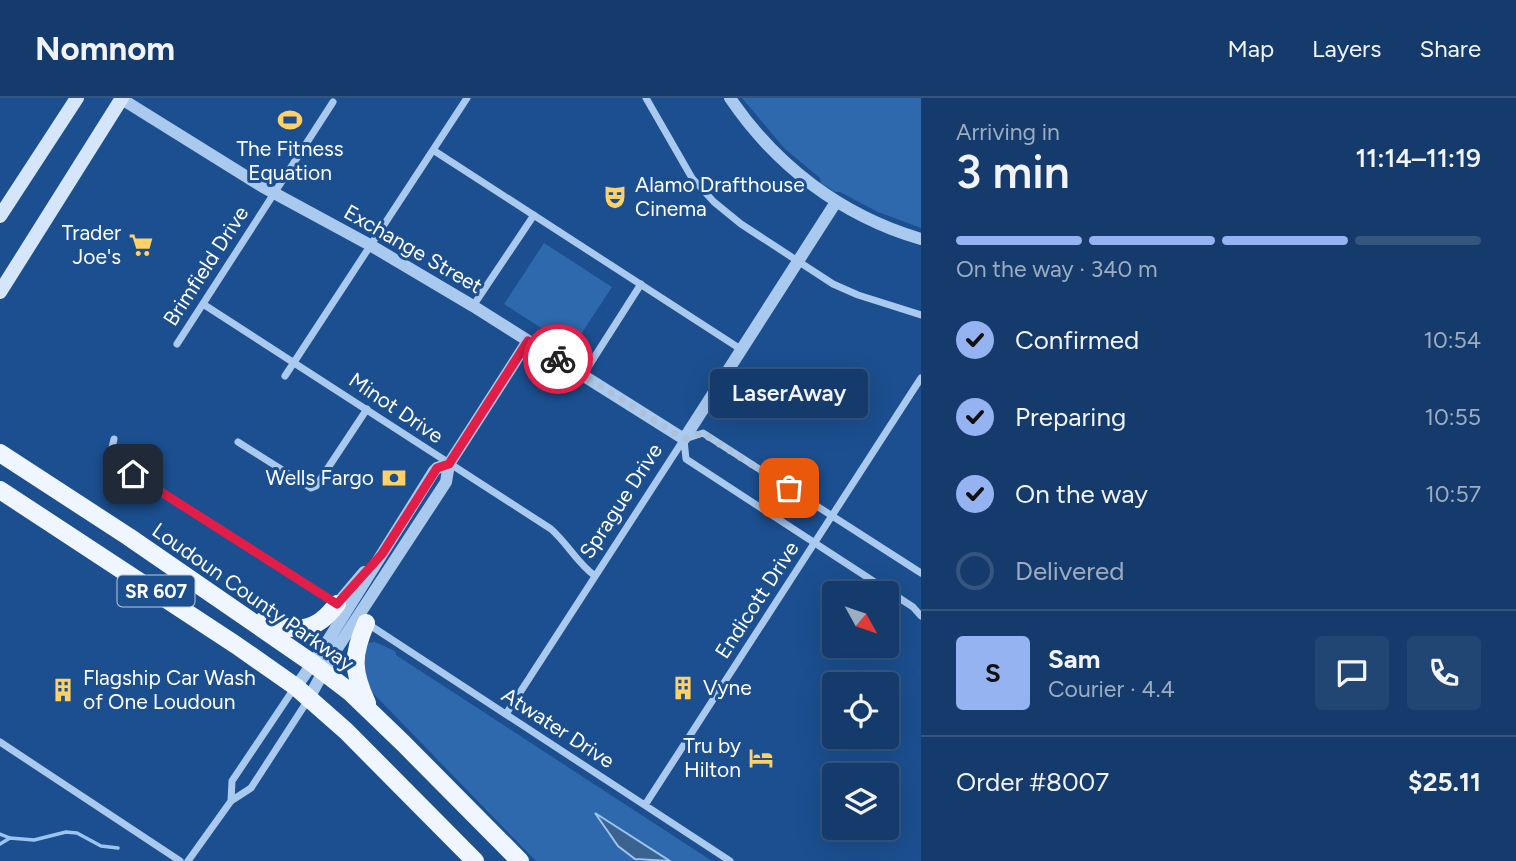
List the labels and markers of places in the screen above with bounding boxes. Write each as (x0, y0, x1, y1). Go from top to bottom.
sports icon: The Fitness Equation (276, 106, 304, 134)
place label: The Fitness Equation (237, 136, 343, 185)
place label: Alamo Drafthouse Cinema (635, 172, 805, 221)
theatre icon: Alamo Drafthouse Cinema (601, 183, 629, 211)
place label: Trader Joe's (62, 220, 121, 269)
supermarket icon: Trader Joe's (127, 231, 155, 259)
callout: LaserAway (710, 369, 868, 418)
pin (103, 444, 163, 504)
pin (759, 458, 819, 518)
bank icon: Wells Fargo (380, 464, 408, 492)
place label: Wells Fargo (265, 465, 374, 490)
place label: Flagship Car Wash of One Loudoun (83, 665, 256, 714)
building icon: Vyne (669, 674, 697, 702)
place label: Vyne (703, 675, 752, 700)
building icon: Flagship Car Wash of One Loudoun (49, 676, 77, 704)
place label: Tru by Hilton (683, 733, 741, 782)
hotel icon: Tru by Hilton (747, 744, 775, 772)

